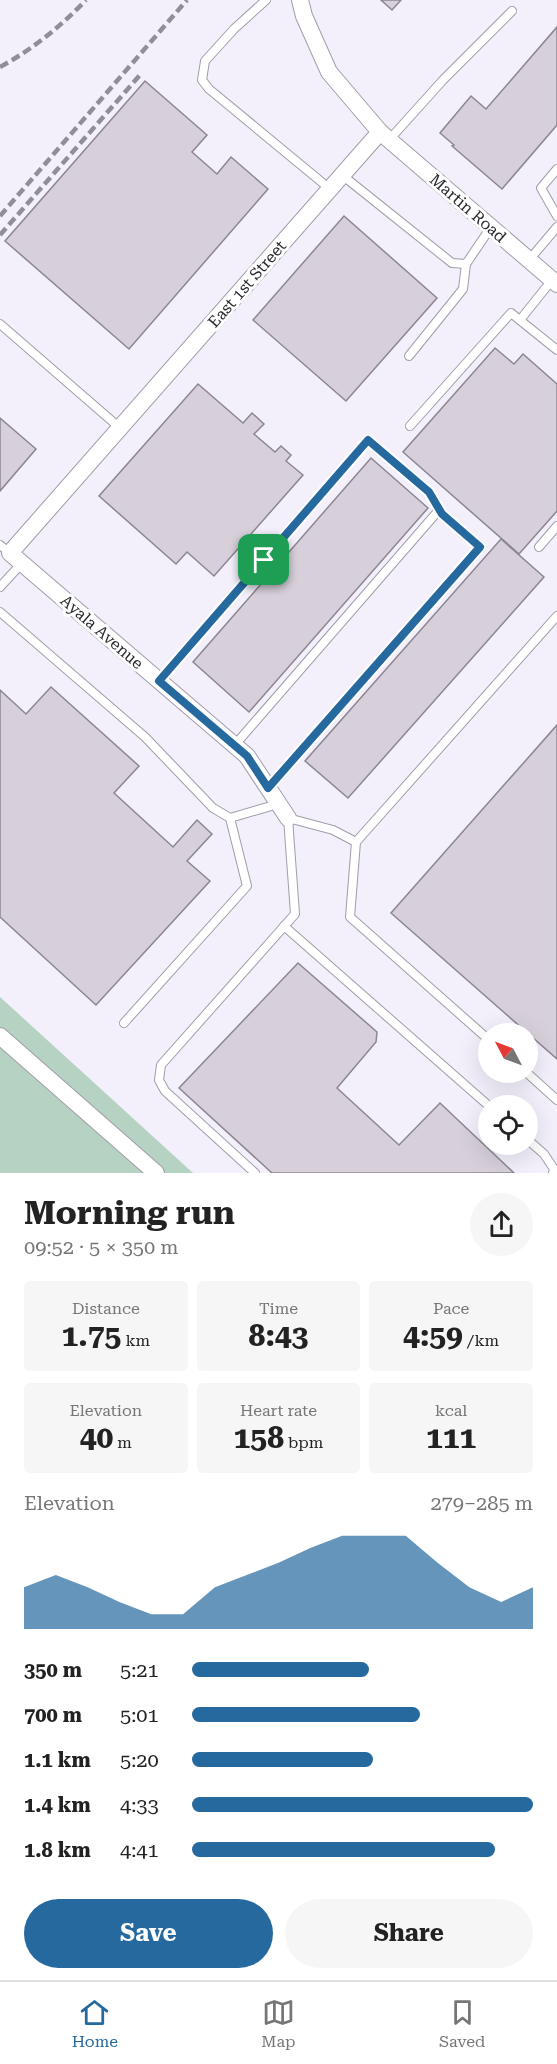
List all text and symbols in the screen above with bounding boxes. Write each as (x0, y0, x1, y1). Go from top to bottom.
street label: Martin Road (426, 170, 510, 246)
street label: East 1st Street (204, 237, 290, 331)
pin (238, 534, 289, 585)
icon: arrive (247, 543, 280, 576)
street label: Ayala Avenue (57, 591, 147, 673)
north arrow (478, 1023, 538, 1083)
map controls (478, 1023, 538, 1155)
button: locate (478, 1095, 538, 1155)
text: Morning run (24, 1193, 235, 1232)
button: share (470, 1193, 533, 1256)
text: 09:52 · 5 × 350 m (24, 1235, 179, 1259)
text: Distance (72, 1299, 140, 1318)
text: Time (259, 1299, 298, 1318)
text: Pace (433, 1299, 469, 1318)
text: 1.75 (62, 1318, 121, 1353)
text: 8:43 (249, 1318, 308, 1353)
text: 4:59 (403, 1318, 463, 1353)
text: km (121, 1331, 150, 1350)
text: /km (463, 1331, 499, 1350)
text: Elevation (70, 1401, 142, 1420)
text: Heart rate (240, 1401, 317, 1420)
text: kcal (435, 1401, 467, 1420)
text: 40 (80, 1420, 113, 1455)
text: 158 (234, 1420, 284, 1455)
text: 111 (426, 1420, 476, 1455)
text: m (113, 1433, 132, 1452)
text: bpm (284, 1433, 323, 1452)
text: Elevation (24, 1491, 115, 1515)
text: 279–285 m (430, 1491, 533, 1515)
text: 350 m (24, 1658, 82, 1682)
text: 5:21 (120, 1658, 159, 1682)
text: 700 m (24, 1703, 82, 1727)
text: 5:01 (120, 1703, 159, 1727)
text: 1.1 km (24, 1748, 91, 1772)
text: 5:20 (120, 1748, 159, 1772)
text: 1.4 km (24, 1793, 91, 1817)
text: 4:33 (120, 1793, 159, 1817)
text: 1.8 km (24, 1838, 91, 1862)
text: 4:41 (120, 1838, 159, 1862)
button: Save (24, 1899, 273, 1968)
button: Share (285, 1899, 533, 1968)
tab: Home (72, 1996, 118, 2051)
tab: Map (261, 1996, 296, 2051)
tab: Saved (439, 1996, 485, 2051)

